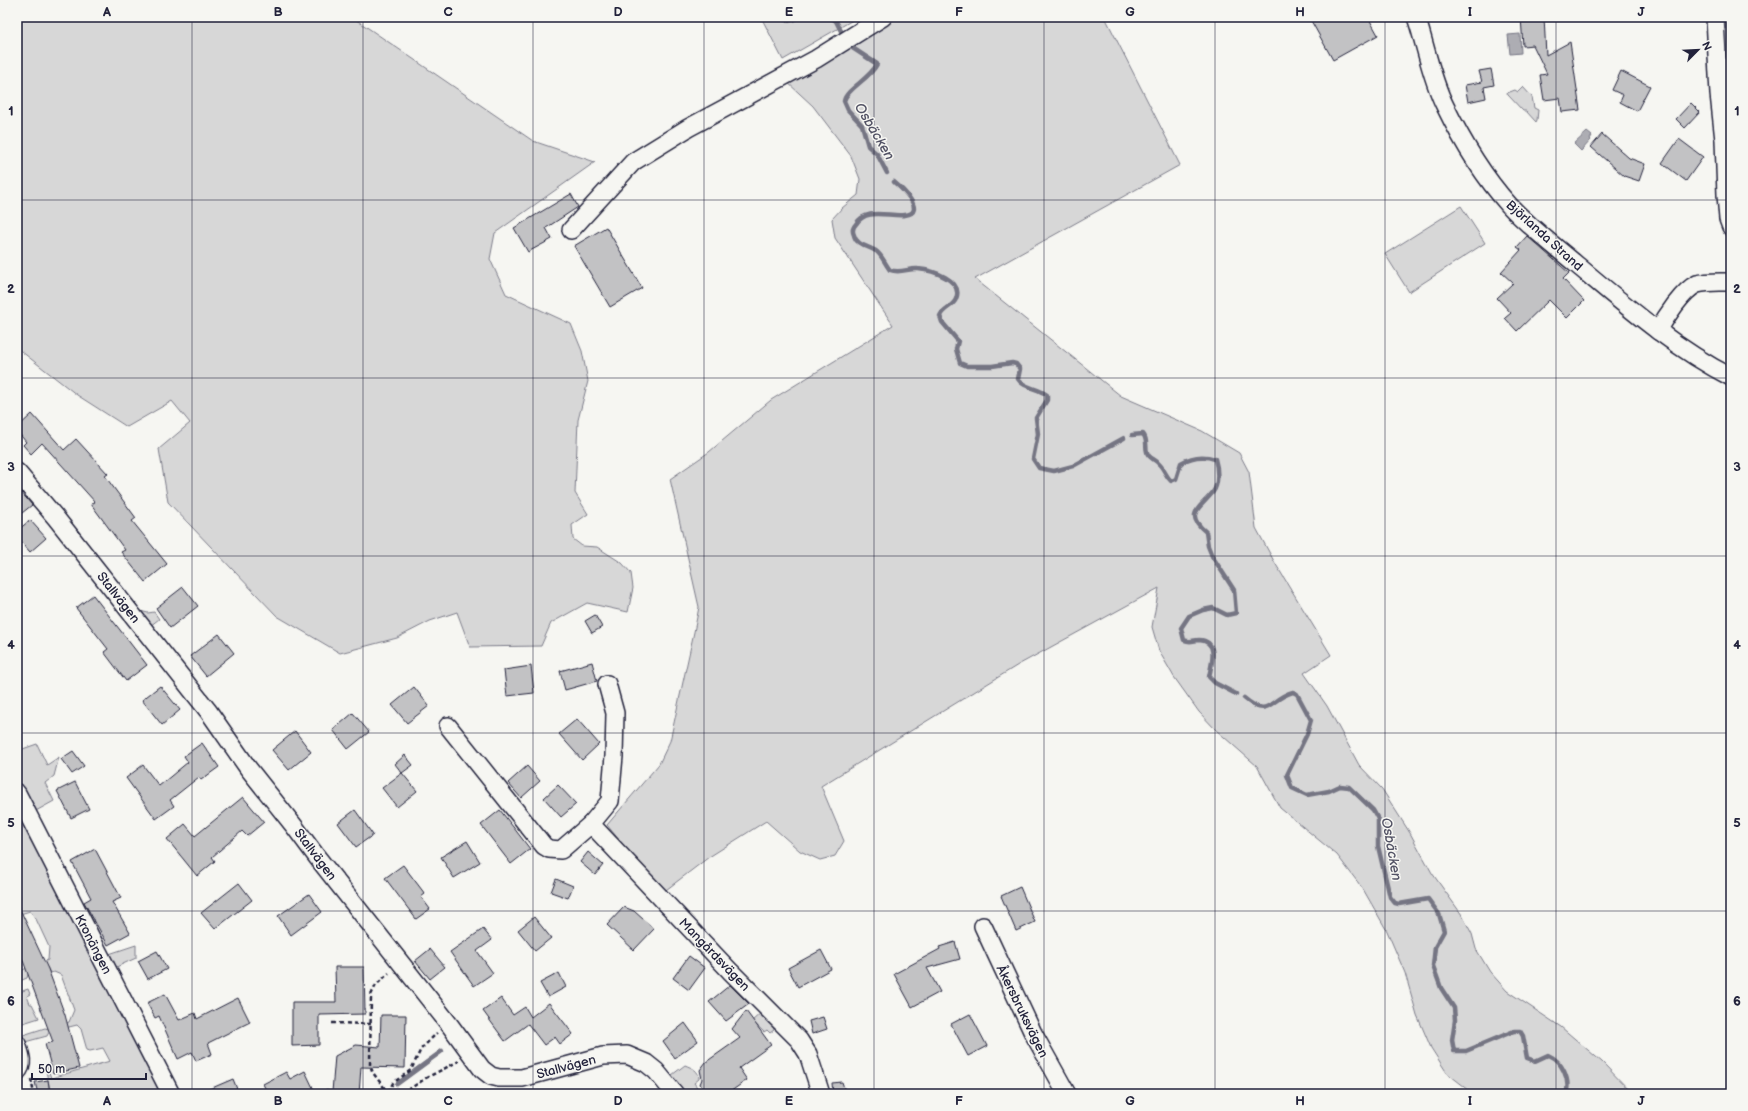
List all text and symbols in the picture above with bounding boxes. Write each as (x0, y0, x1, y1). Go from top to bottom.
text: A (102, 4, 111, 20)
text: B (273, 4, 283, 20)
text: C (443, 4, 453, 20)
text: D (613, 4, 623, 20)
text: E (785, 4, 794, 20)
text: F (955, 4, 963, 20)
text: G (1125, 4, 1135, 20)
text: H (1295, 4, 1305, 20)
text: I (1468, 4, 1472, 20)
text: J (1637, 4, 1645, 20)
north arrow (1678, 30, 1718, 70)
text: N (1699, 40, 1714, 53)
water label: Osbäcken (851, 100, 898, 163)
text: 1 (8, 103, 14, 119)
text: 1 (1734, 103, 1740, 119)
street label: Björlanda Strand (1503, 197, 1586, 274)
text: 2 (7, 281, 15, 297)
text: 2 (1733, 281, 1741, 297)
text: 3 (7, 459, 15, 475)
text: 3 (1733, 459, 1741, 475)
street label: Stallvägen (93, 569, 143, 626)
text: 4 (7, 637, 15, 653)
text: 4 (1733, 637, 1741, 653)
text: 5 (7, 815, 15, 831)
text: 5 (1733, 815, 1741, 831)
water label: Osbäcken (1378, 816, 1405, 882)
street label: Stallvägen (291, 826, 340, 884)
street label: Kronängen (71, 912, 115, 977)
street label: Mangårdsvägen (675, 915, 753, 994)
street label: Åkersbruksvägen (993, 963, 1051, 1060)
text: 6 (7, 993, 15, 1009)
text: 6 (1733, 993, 1741, 1009)
street label: Stallvägen (535, 1051, 598, 1083)
scale bar (32, 1055, 146, 1081)
text: 50 m (38, 1062, 65, 1077)
text: A (102, 1093, 111, 1109)
text: B (273, 1093, 283, 1109)
text: C (443, 1093, 453, 1109)
text: D (613, 1093, 623, 1109)
text: E (785, 1093, 794, 1109)
text: F (955, 1093, 963, 1109)
text: G (1125, 1093, 1135, 1109)
text: H (1295, 1093, 1305, 1109)
text: I (1468, 1093, 1472, 1109)
text: J (1637, 1093, 1645, 1109)

